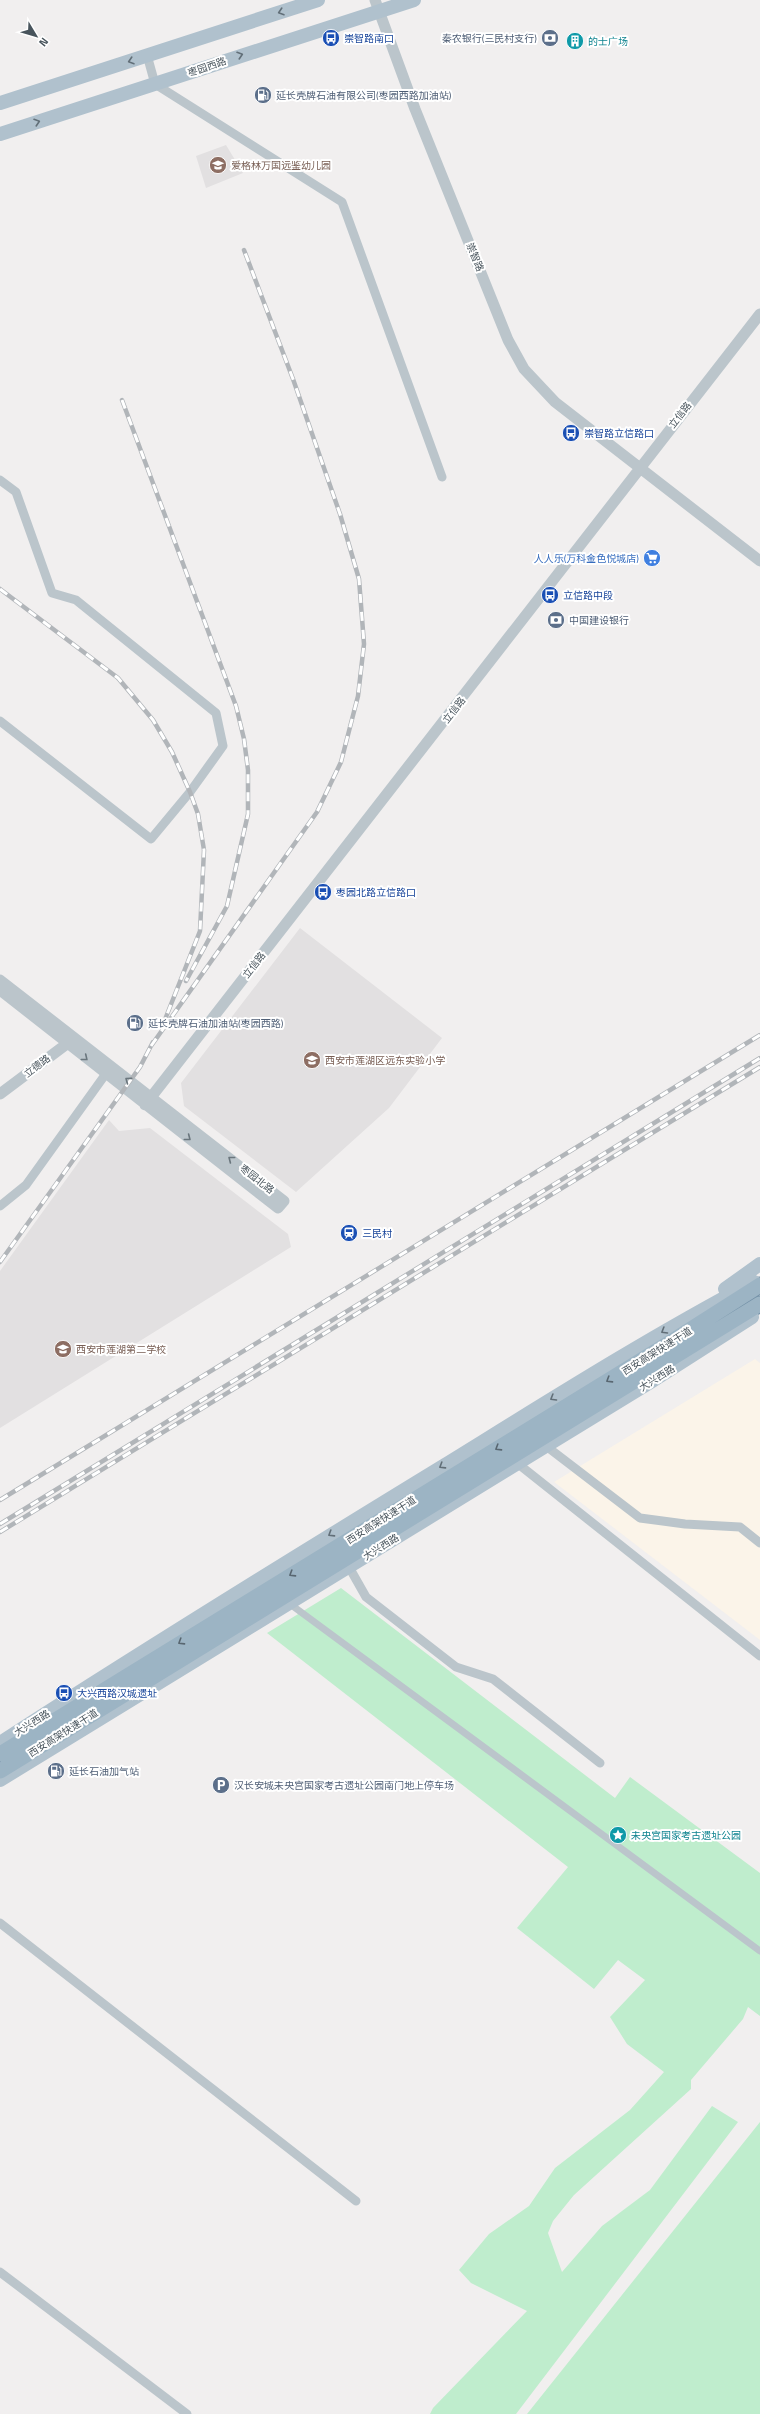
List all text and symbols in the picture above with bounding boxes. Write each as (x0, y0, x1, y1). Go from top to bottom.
one-way arrow (278, 7, 285, 16)
north arrow (16, 16, 56, 56)
bus stop icon: 崇智路南口 (321, 28, 341, 48)
bank icon: 秦农银行(三民村支行) (540, 28, 560, 48)
place label: 崇智路南口 (344, 31, 394, 46)
place label: 秦农银行(三民村支行) (442, 31, 537, 46)
building icon: 的士广场 (565, 31, 585, 51)
text: N (35, 34, 53, 50)
place label: 的士广场 (588, 34, 628, 49)
one-way arrow (237, 51, 244, 60)
street label: 枣园西路 (185, 53, 228, 81)
one-way arrow (127, 56, 134, 65)
fuel station icon: 延长壳牌石油有限公司(枣园西路加油站) (253, 85, 273, 105)
place label: 延长壳牌石油有限公司(枣园西路加油站) (276, 88, 452, 103)
one-way arrow (33, 118, 40, 127)
school or university icon: 爱格林万国远鉴幼儿园 (208, 155, 228, 175)
place label: 爱格林万国远鉴幼儿园 (231, 158, 331, 173)
street label: 崇智路 (462, 240, 488, 274)
street label: 立信路 (665, 399, 695, 431)
bus stop icon: 崇智路立信路口 (561, 423, 581, 443)
place label: 崇智路立信路口 (584, 426, 654, 441)
supermarket icon: 人人乐(万科金色悦城店) (642, 548, 662, 568)
place label: 人人乐(万科金色悦城店) (534, 551, 639, 566)
bus stop icon: 立信路中段 (540, 585, 560, 605)
place label: 立信路中段 (563, 588, 613, 603)
bank icon: 中国建设银行 (546, 610, 566, 630)
place label: 中国建设银行 (569, 613, 629, 628)
street label: 立信路 (439, 694, 469, 726)
bus stop icon: 枣园北路立信路口 (313, 882, 333, 902)
place label: 枣园北路立信路口 (335, 885, 416, 900)
street label: 立信路 (239, 949, 269, 981)
fuel station icon: 延长壳牌石油加油站(枣园西路) (125, 1013, 145, 1033)
place label: 延长壳牌石油加油站(枣园西路) (148, 1016, 284, 1031)
school or university icon: 西安市莲湖区远东实验小学 (302, 1050, 322, 1070)
street label: 立德路 (21, 1051, 53, 1081)
one-way arrow (81, 1053, 88, 1060)
place label: 西安市莲湖区远东实验小学 (325, 1053, 445, 1068)
one-way arrow (125, 1077, 132, 1085)
one-way arrow (183, 1133, 190, 1140)
one-way arrow (228, 1157, 235, 1164)
street label: 枣园北路 (236, 1160, 277, 1197)
station icon: 三民村 (339, 1223, 359, 1243)
place label: 三民村 (362, 1226, 392, 1241)
street label: 西安高架快速干道 (619, 1323, 695, 1379)
one-way arrow (661, 1326, 668, 1333)
school or university icon: 西安市莲湖第二学校 (53, 1339, 73, 1359)
place label: 西安市莲湖第二学校 (76, 1342, 166, 1357)
street label: 大兴西路 (636, 1361, 678, 1395)
one-way arrow (606, 1375, 613, 1383)
one-way arrow (550, 1394, 557, 1401)
one-way arrow (495, 1443, 502, 1451)
one-way arrow (439, 1461, 446, 1469)
street label: 西安高架快速干道 (343, 1492, 419, 1548)
one-way arrow (329, 1529, 336, 1536)
street label: 大兴西路 (360, 1530, 402, 1564)
one-way arrow (289, 1570, 296, 1577)
one-way arrow (178, 1638, 185, 1645)
bus stop icon: 大兴西路汉城遗址 (54, 1683, 74, 1703)
place label: 大兴西路汉城遗址 (77, 1686, 157, 1701)
street label: 西安高架快速干道 (25, 1705, 101, 1761)
street label: 大兴西路 (11, 1706, 53, 1740)
fuel station icon: 延长石油加气站 (46, 1761, 66, 1781)
place label: 延长石油加气站 (69, 1764, 139, 1779)
parking icon: 汉长安城未央宫国家考古遗址公园南门地上停车场 (211, 1775, 231, 1795)
place label: 汉长安城未央宫国家考古遗址公园南门地上停车场 (234, 1778, 454, 1793)
place icon: 未央宫国家考古遗址公园 (608, 1825, 628, 1845)
place label: 未央宫国家考古遗址公园 (631, 1828, 741, 1843)

